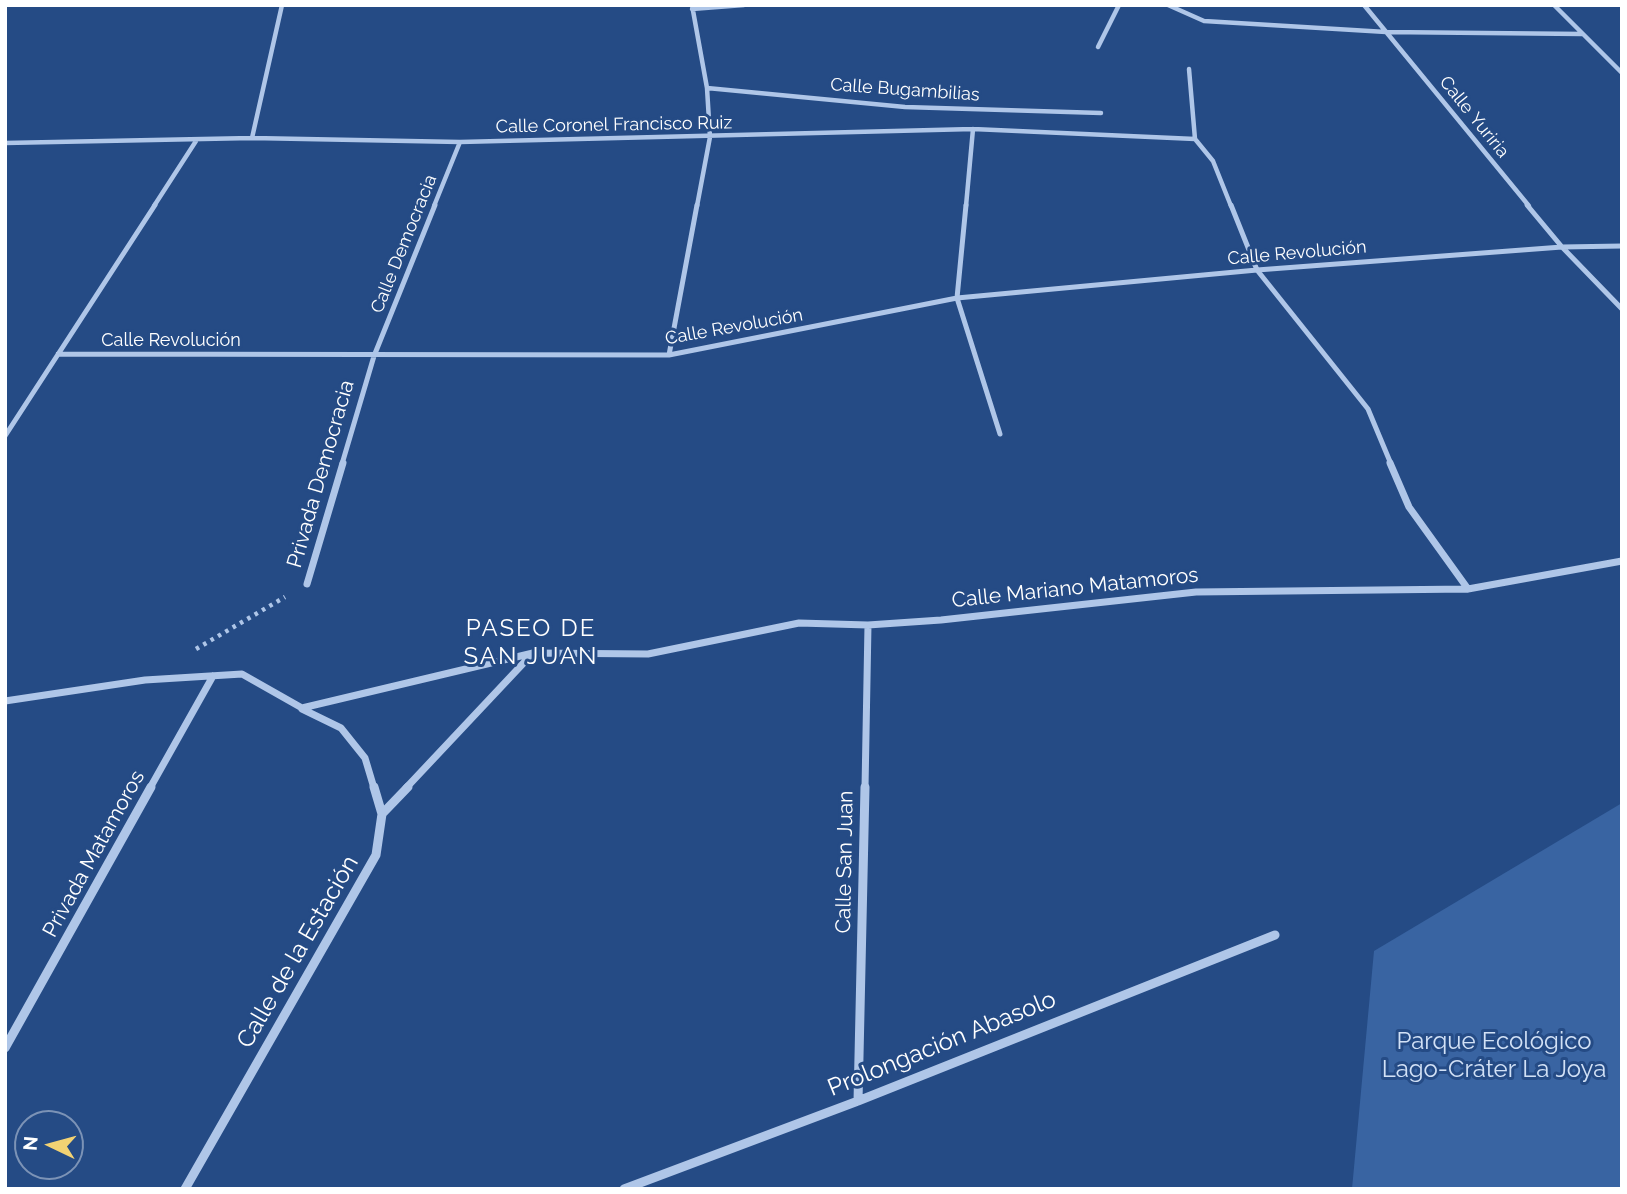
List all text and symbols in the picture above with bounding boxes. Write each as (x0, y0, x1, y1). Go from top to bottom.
street label: Calle Yuriria (1435, 72, 1513, 162)
street label: Calle Bugambilias (830, 74, 980, 106)
street label: Calle Coronel Francisco Ruiz (496, 112, 732, 138)
street label: Calle Democracia (366, 172, 442, 316)
street label: Calle Revolución (1227, 236, 1367, 270)
street label: Calle Revolución (663, 304, 805, 350)
street label: Calle Revolución (101, 330, 241, 352)
street label: Privada Democracia (282, 377, 360, 571)
street label: Calle Mariano Matamoros (950, 563, 1200, 613)
district label: PASEO DE SAN JUAN (465, 615, 597, 671)
street label: Privada Matamoros (38, 766, 150, 942)
street label: Calle San Juan (831, 790, 859, 934)
street label: Calle de la Estación (231, 851, 365, 1053)
street label: Prolongación Abasolo (824, 985, 1060, 1103)
park label: Parque Ecológico Lago-Cráter La Joya (1382, 1028, 1606, 1084)
north arrow (14, 1110, 84, 1180)
text: N (18, 1135, 42, 1152)

